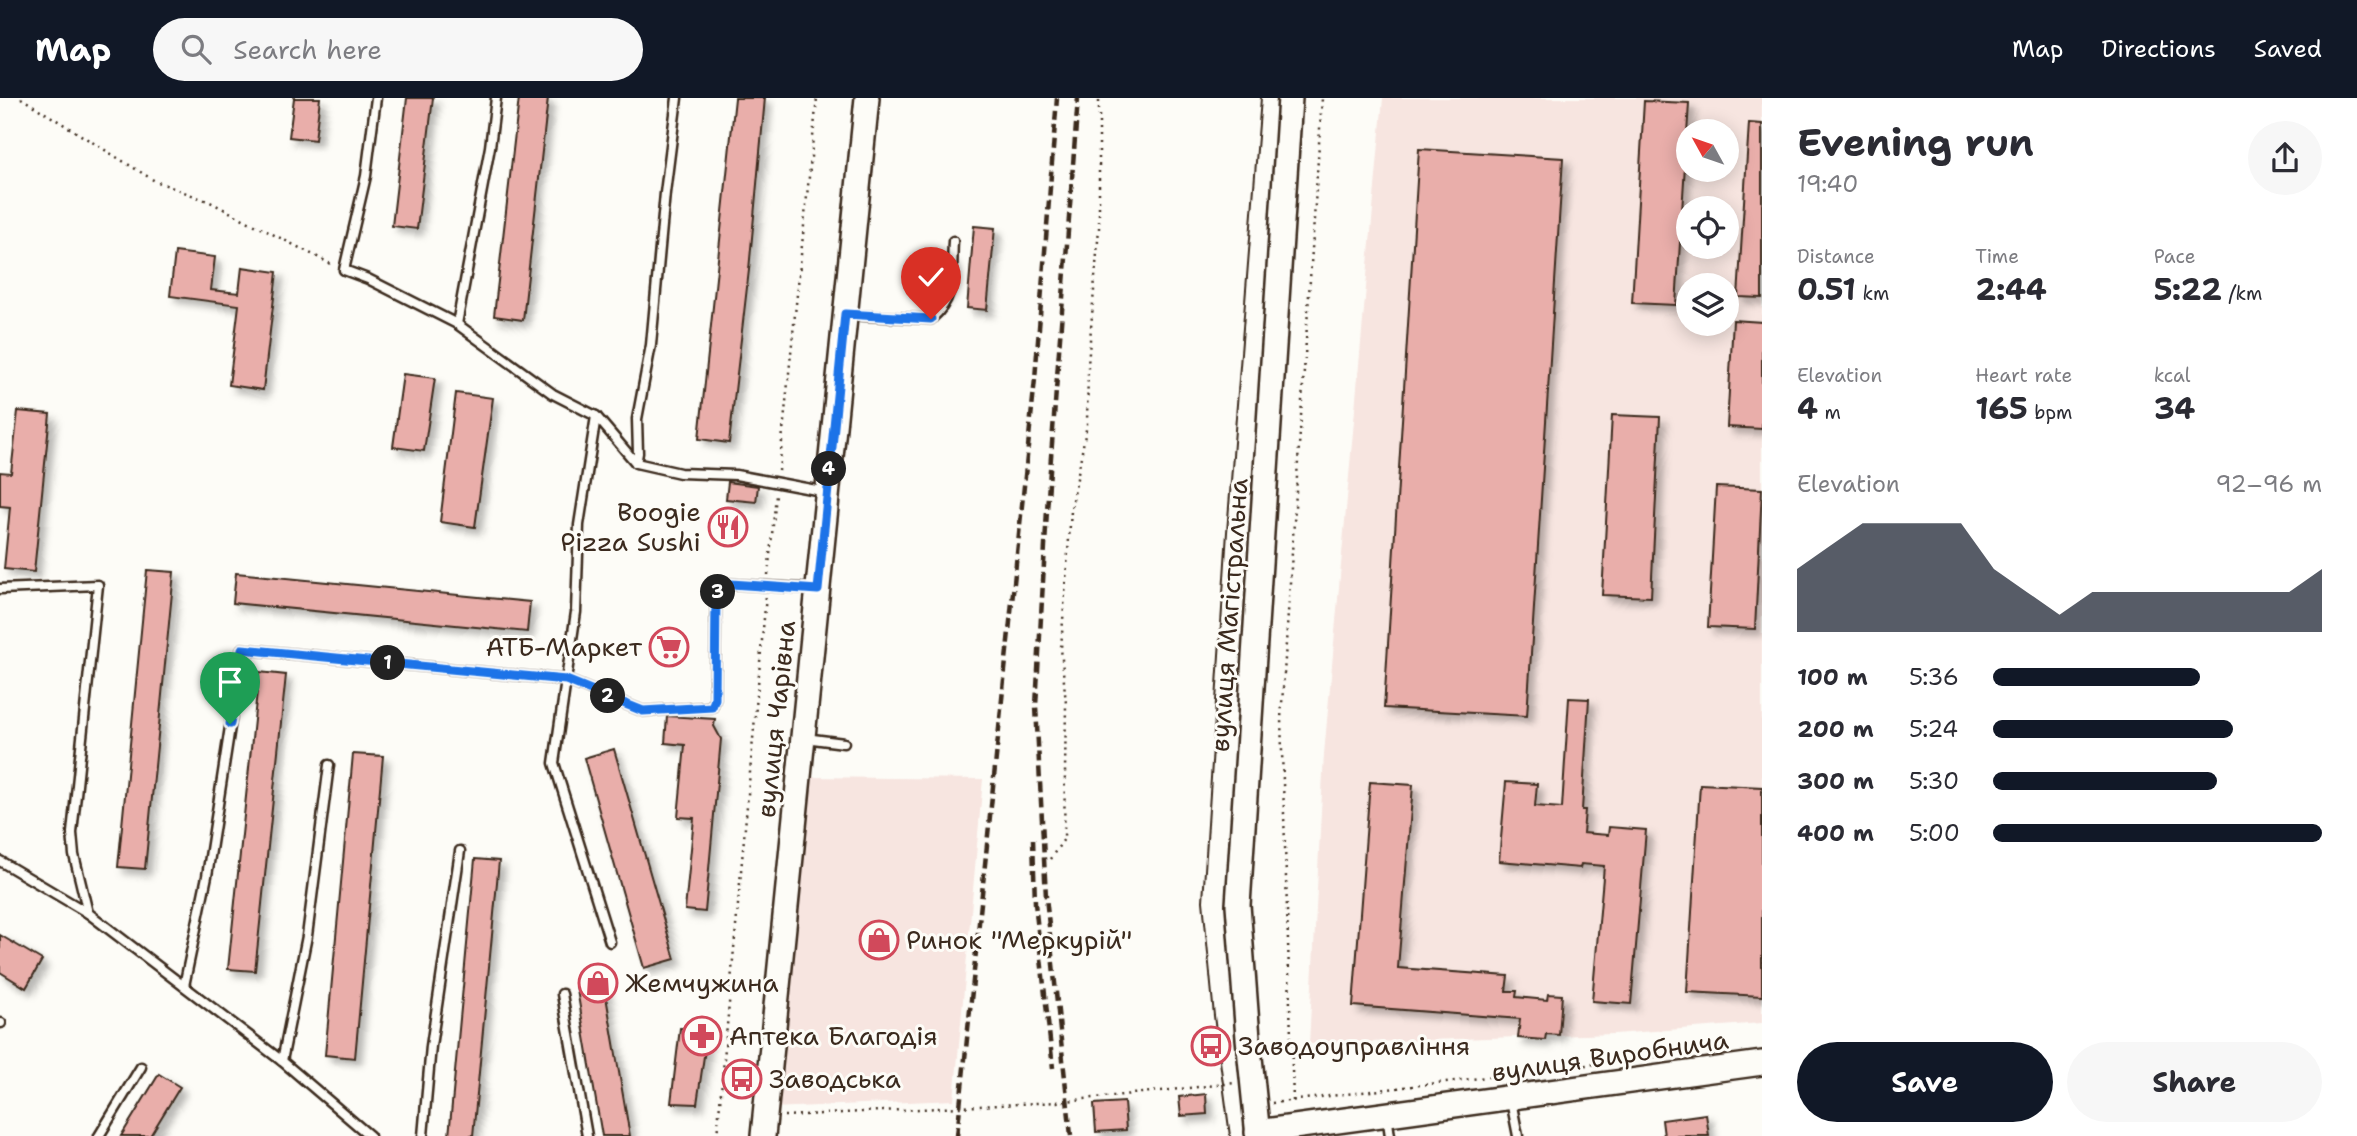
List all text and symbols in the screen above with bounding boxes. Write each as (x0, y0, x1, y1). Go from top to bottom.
search box (153, 18, 643, 81)
text: Map (35, 27, 111, 72)
icon: search (177, 30, 215, 68)
text: Search here (233, 32, 382, 67)
text: Map (2012, 33, 2063, 65)
text: Directions (2101, 33, 2216, 65)
text: Saved (2254, 33, 2322, 65)
text: Evening run (1797, 117, 2034, 168)
north arrow (1676, 119, 1740, 182)
map controls (1676, 119, 1739, 336)
button: share (2248, 121, 2322, 195)
text: 19:40 (1797, 169, 1858, 199)
button: locate (1676, 196, 1739, 259)
text: Distance (1797, 244, 1875, 269)
text: Time (1975, 244, 2019, 269)
text: Pace (2154, 244, 2195, 269)
pin (901, 247, 961, 319)
icon: check (912, 258, 950, 296)
text: 0.51 (1797, 269, 1856, 310)
text: 2:44 (1975, 269, 2047, 310)
text: 5:22 (2154, 269, 2222, 310)
button: layers (1676, 273, 1739, 336)
text: km (1856, 281, 1889, 306)
text: /km (2222, 281, 2262, 306)
text: Elevation (1797, 363, 1882, 388)
text: Heart rate (1975, 363, 2072, 388)
text: kcal (2154, 363, 2191, 388)
text: 4 (1797, 388, 1818, 429)
text: 165 (1975, 388, 2028, 429)
text: 34 (2154, 388, 2195, 429)
text: m (1818, 400, 1841, 425)
text: bpm (2028, 400, 2072, 425)
pin: 4 (812, 452, 846, 486)
text: 4 (822, 456, 835, 481)
text: Elevation (1797, 469, 1900, 499)
text: 92–96 m (2216, 469, 2322, 499)
street label: вулиця Магістральна (1201, 477, 1256, 753)
place label: Boogie Pizza Sushi (560, 494, 701, 559)
restaurant icon: Boogie Pizza Sushi (707, 506, 749, 548)
pin: 3 (700, 574, 736, 610)
text: 3 (711, 579, 724, 604)
street label: вулиця Чарівна (748, 619, 803, 819)
supermarket icon: АТБ-Маркет (648, 626, 690, 668)
place label: АТБ-Маркет (485, 629, 643, 664)
pin: 1 (370, 646, 406, 680)
text: 1 (383, 650, 392, 675)
pin (200, 652, 260, 724)
text: 100 m (1797, 662, 1868, 692)
text: 5:36 (1909, 662, 1959, 692)
icon: arrive (211, 663, 249, 701)
pin: 2 (590, 678, 626, 714)
text: 2 (601, 683, 614, 708)
text: 200 m (1797, 714, 1874, 744)
text: 5:24 (1909, 714, 1958, 744)
text: 300 m (1797, 766, 1874, 796)
text: 5:30 (1909, 766, 1959, 796)
text: 400 m (1797, 818, 1874, 848)
text: 5:00 (1909, 818, 1960, 848)
shop icon: Ринок "Меркурій" (858, 919, 900, 961)
place label: Ринок "Меркурій" (906, 922, 1132, 957)
shop icon: Жемчужина (577, 962, 619, 1004)
place label: Жемчужина (625, 965, 779, 1000)
pharmacy icon: Аптека Благодія (681, 1015, 723, 1057)
place label: Аптека Благодія (729, 1018, 938, 1053)
street label: вулиця Виробнича (1489, 1022, 1731, 1089)
bus stop icon: Заводоуправління (1190, 1025, 1232, 1067)
place label: Заводоуправління (1238, 1028, 1470, 1063)
button: Save (1797, 1042, 2053, 1122)
button: Share (2067, 1042, 2322, 1122)
bus stop icon: Заводська (721, 1058, 763, 1100)
place label: Заводська (769, 1061, 901, 1096)

